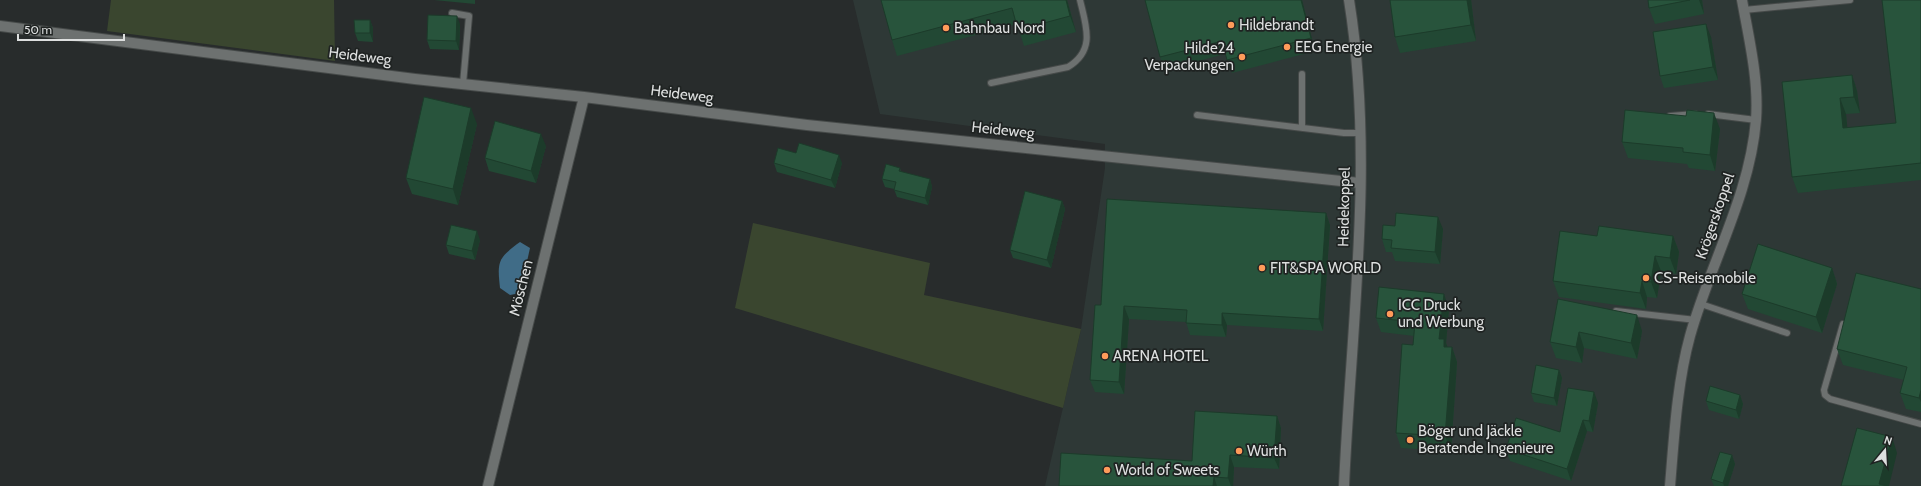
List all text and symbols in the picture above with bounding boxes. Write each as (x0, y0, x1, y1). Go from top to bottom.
scale bar (18, 16, 124, 42)
place label: Hildebrandt (1239, 16, 1314, 34)
place label: Bahnbau Nord (954, 19, 1045, 37)
marker: Hildebrandt (1226, 20, 1236, 30)
text: 50 m (24, 22, 52, 37)
marker: Bahnbau Nord (941, 23, 951, 33)
place label: EEG Energie (1295, 38, 1373, 56)
place label: Hilde24 Verpackungen (1144, 39, 1234, 74)
marker: EEG Energie (1282, 42, 1292, 52)
street label: Heideweg (328, 43, 393, 69)
marker: Hilde24 Verpackungen (1237, 52, 1247, 62)
street label: Heideweg (650, 81, 715, 107)
street label: Heideweg (971, 118, 1036, 142)
street label: Heidekoppel (1334, 166, 1354, 247)
street label: Krögerskoppel (1692, 170, 1738, 261)
street label: Möschen (505, 258, 537, 318)
place label: FIT&SPA WORLD (1270, 259, 1381, 277)
marker: FIT&SPA WORLD (1257, 263, 1267, 273)
place label: CS-Reisemobile (1654, 269, 1756, 287)
marker: CS-Reisemobile (1641, 273, 1651, 283)
place label: ICC Druck und Werbung (1398, 296, 1485, 331)
marker: ICC Druck und Werbung (1385, 309, 1395, 319)
place label: ARENA HOTEL (1113, 347, 1209, 365)
marker: ARENA HOTEL (1100, 351, 1110, 361)
place label: Böger und Jäckle Beratende Ingenieure (1418, 422, 1554, 457)
north arrow (1865, 430, 1905, 470)
text: N (1882, 433, 1894, 448)
marker: Böger und Jäckle Beratende Ingenieure (1405, 435, 1415, 445)
place label: Würth (1247, 442, 1287, 460)
marker: Würth (1234, 446, 1244, 456)
place label: World of Sweets (1115, 461, 1219, 479)
marker: World of Sweets (1102, 465, 1112, 475)

